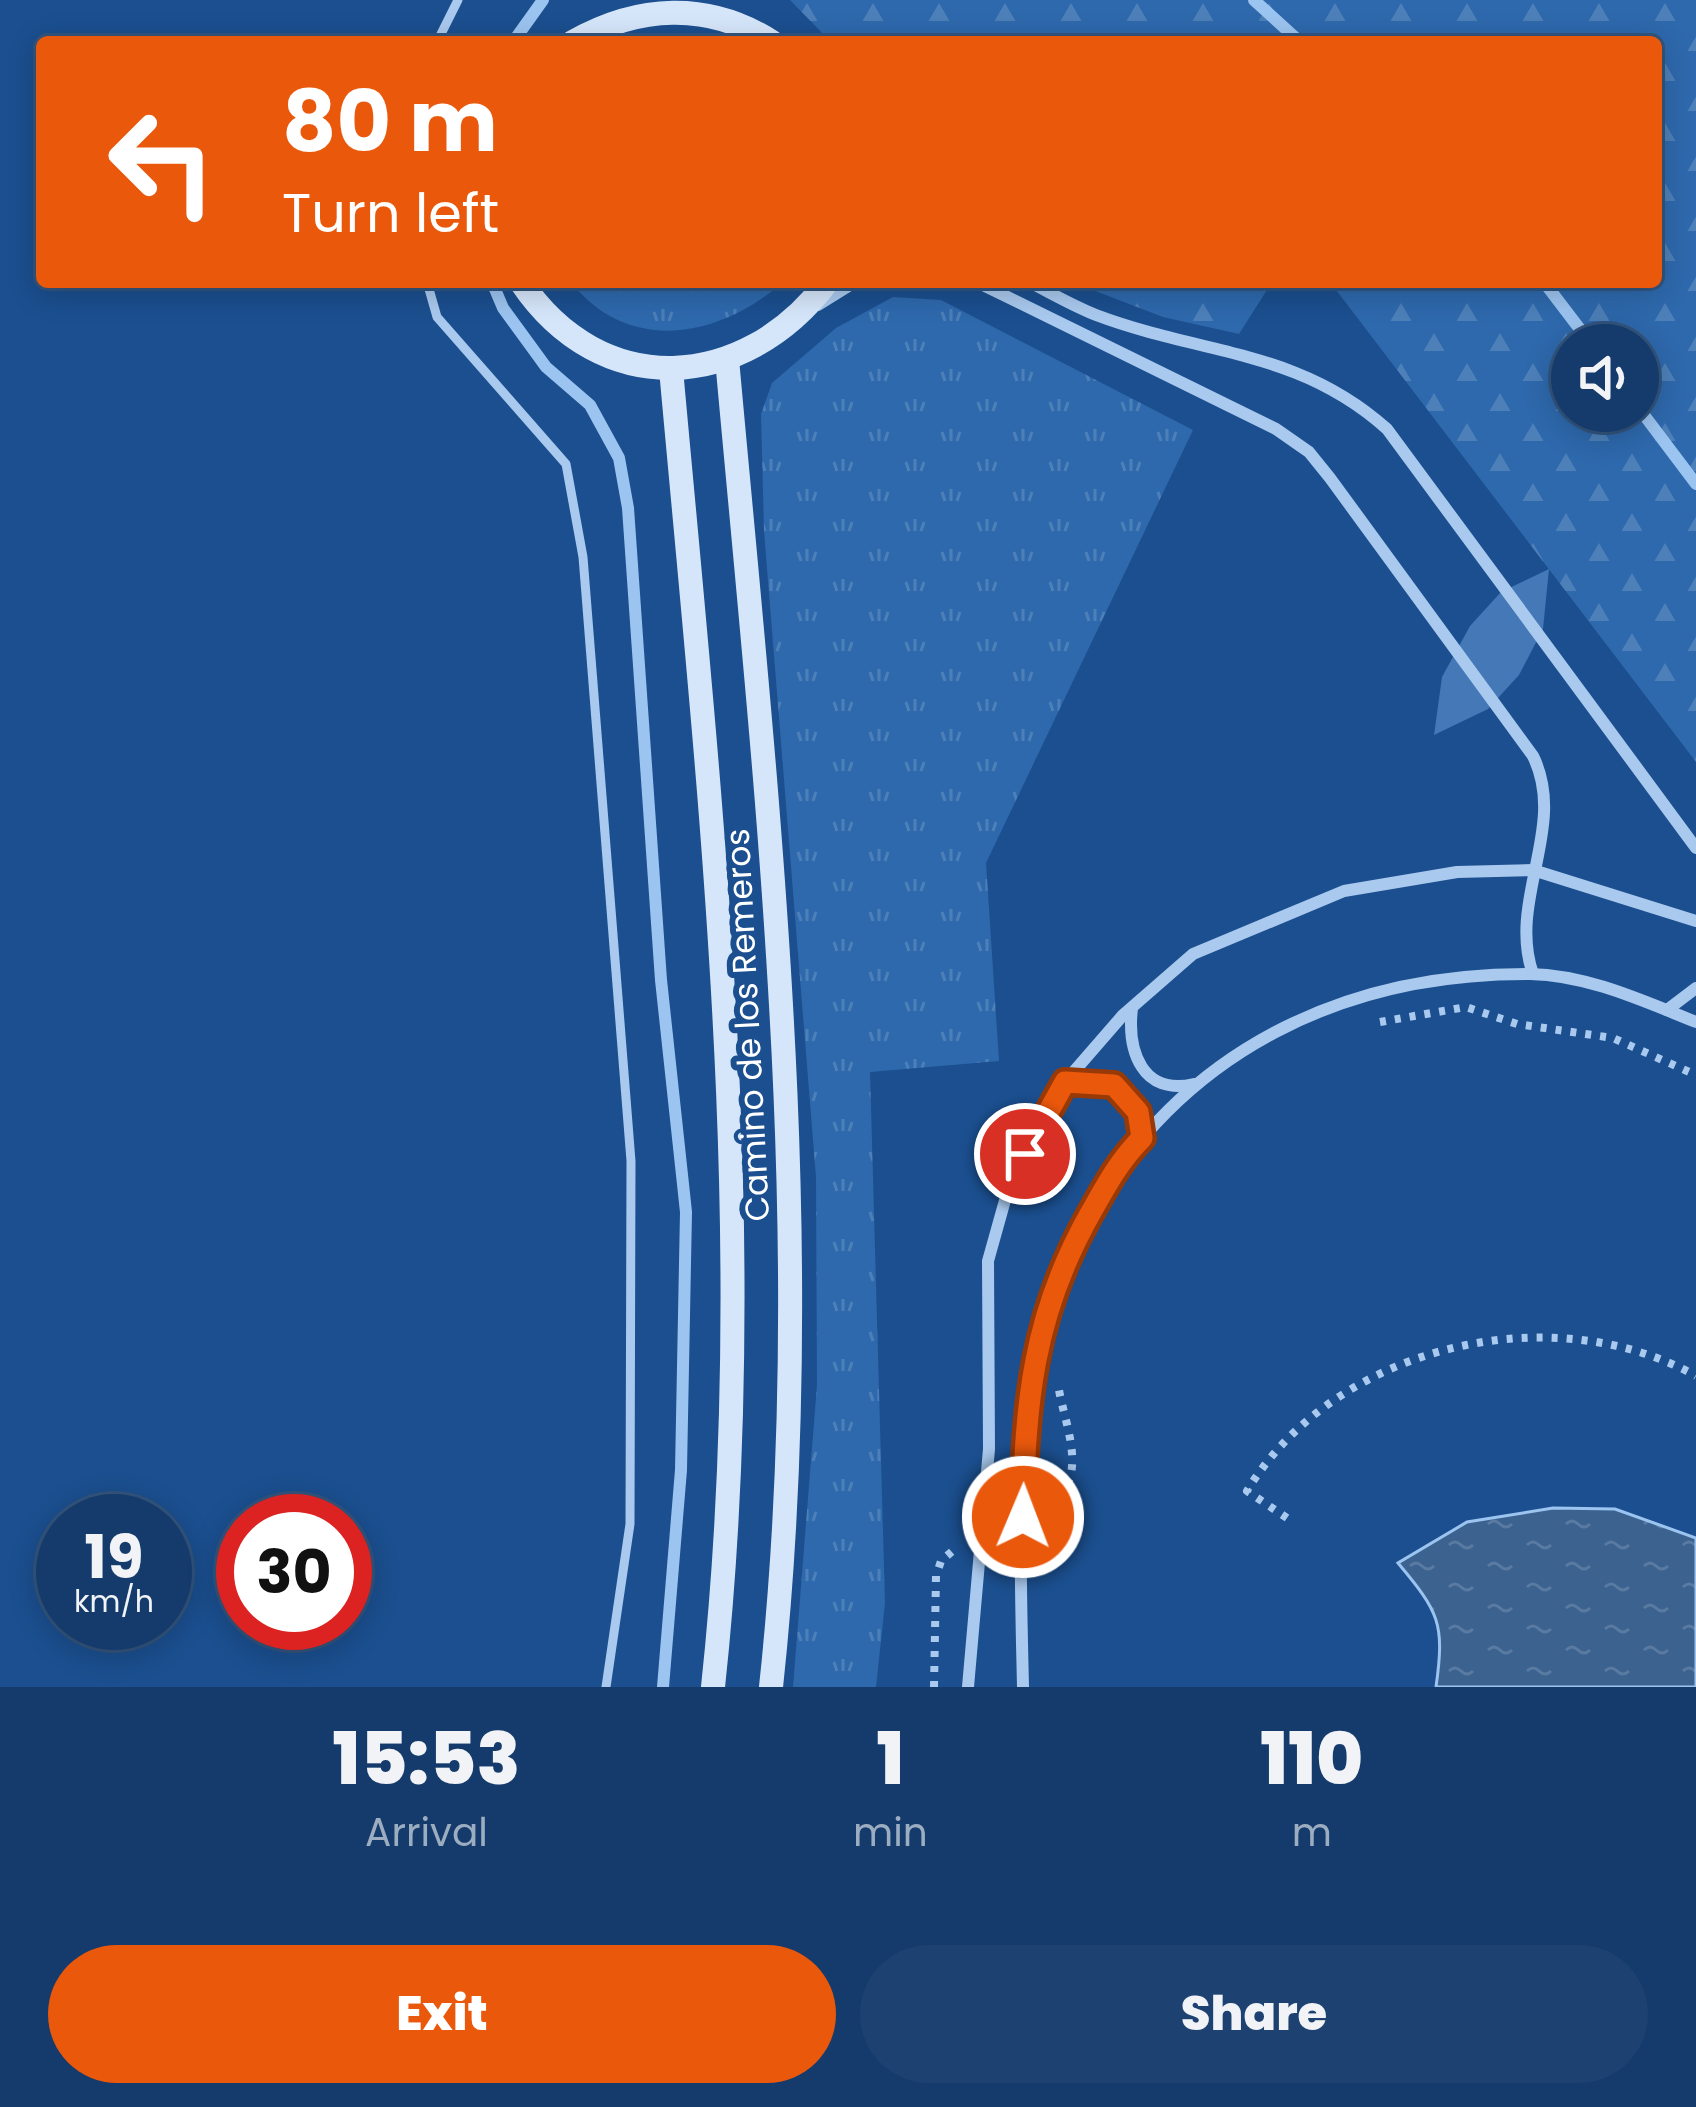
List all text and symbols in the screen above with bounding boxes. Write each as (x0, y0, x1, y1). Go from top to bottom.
text: 80 m (282, 63, 498, 180)
icon: left (84, 84, 240, 240)
text: Turn left (282, 175, 499, 251)
map controls (1551, 324, 1659, 432)
button: sound (1551, 324, 1659, 432)
street label: Camino de los Remeros (714, 827, 781, 1223)
pin (974, 1103, 1076, 1205)
icon: arrive (992, 1121, 1058, 1187)
position arrow (960, 1454, 1086, 1580)
speed limit sign: 30 (216, 1494, 372, 1650)
text: 19 (84, 1515, 144, 1599)
text: km/h (74, 1580, 154, 1623)
text: 15:53 (333, 1708, 520, 1809)
text: 1 (876, 1708, 904, 1809)
text: 110 (1260, 1708, 1363, 1809)
text: Arrival (365, 1805, 488, 1860)
text: min (853, 1805, 928, 1860)
text: m (1292, 1805, 1332, 1860)
button: Exit (48, 1945, 836, 2083)
button: Share (860, 1945, 1648, 2083)

